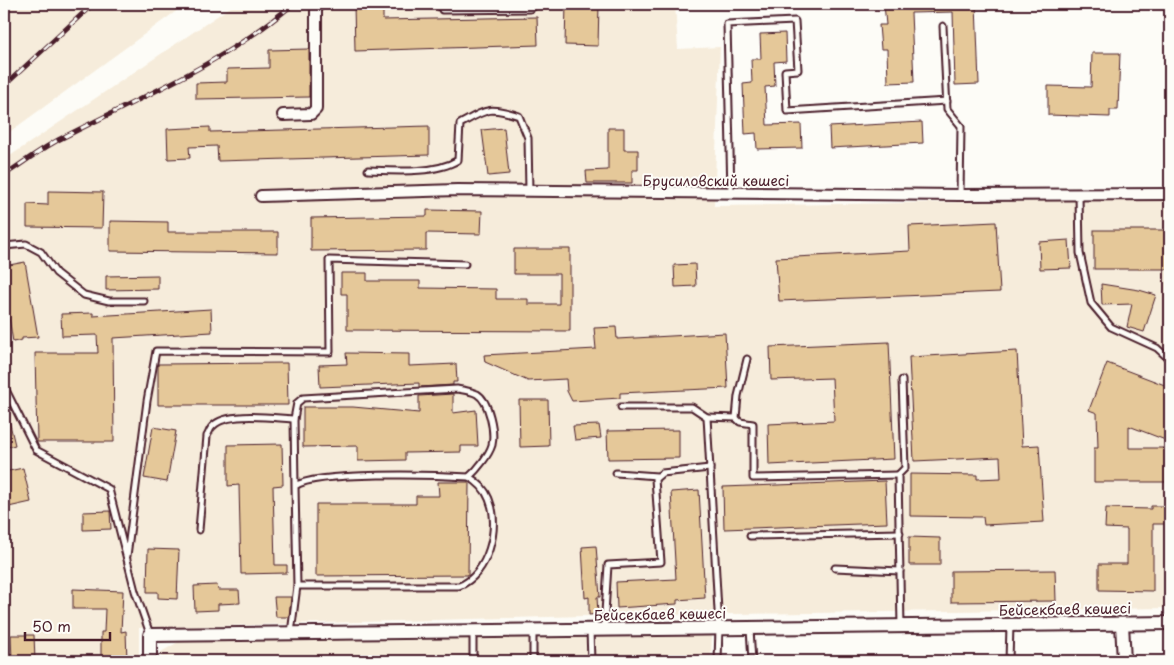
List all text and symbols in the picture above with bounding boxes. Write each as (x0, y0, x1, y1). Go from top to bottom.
street label: Брусиловский көшесі (643, 170, 789, 191)
street label: Бейсекбаев көшесі (999, 597, 1131, 621)
street label: Бейсекбаев көшесі (594, 602, 726, 626)
scale bar (25, 610, 110, 642)
text: 50 m (32, 614, 71, 637)

